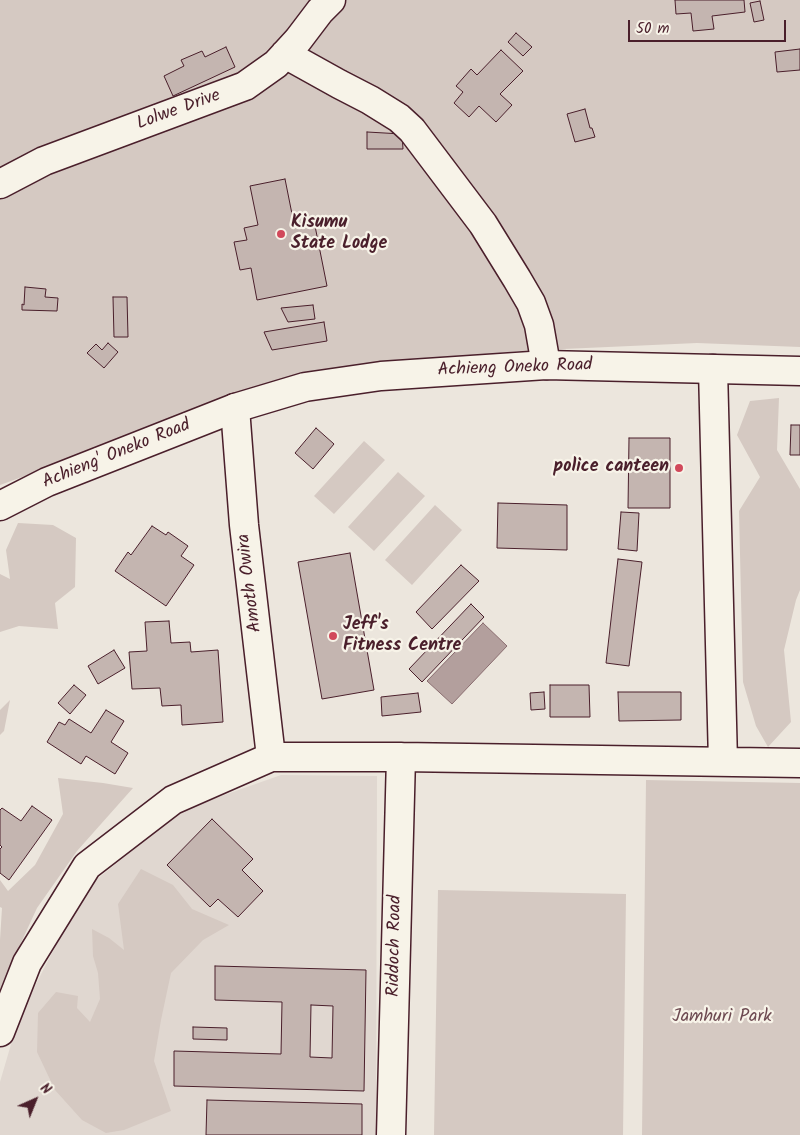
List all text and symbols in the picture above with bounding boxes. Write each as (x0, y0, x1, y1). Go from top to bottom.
scale bar (630, 10, 788, 42)
text: 50 m (636, 17, 670, 41)
street label: Lolwe Drive (134, 86, 224, 136)
place label: Kisumu State Lodge (291, 213, 387, 255)
marker: Kisumu State Lodge (275, 228, 287, 240)
street label: Achieng Oneko Road (437, 356, 593, 382)
street label: Achieng' Oneko Road (40, 415, 194, 495)
place label: police canteen (554, 457, 669, 479)
marker: police canteen (673, 462, 685, 474)
street label: Amoth Owira (234, 533, 268, 633)
place label: Jeff's Fitness Centre (343, 615, 461, 658)
marker: Jeff's Fitness Centre (327, 630, 339, 642)
street label: Riddoch Road (384, 895, 408, 997)
park label: Jamhuri Park (672, 1007, 772, 1029)
north arrow (10, 1075, 60, 1125)
text: N (35, 1078, 56, 1100)

